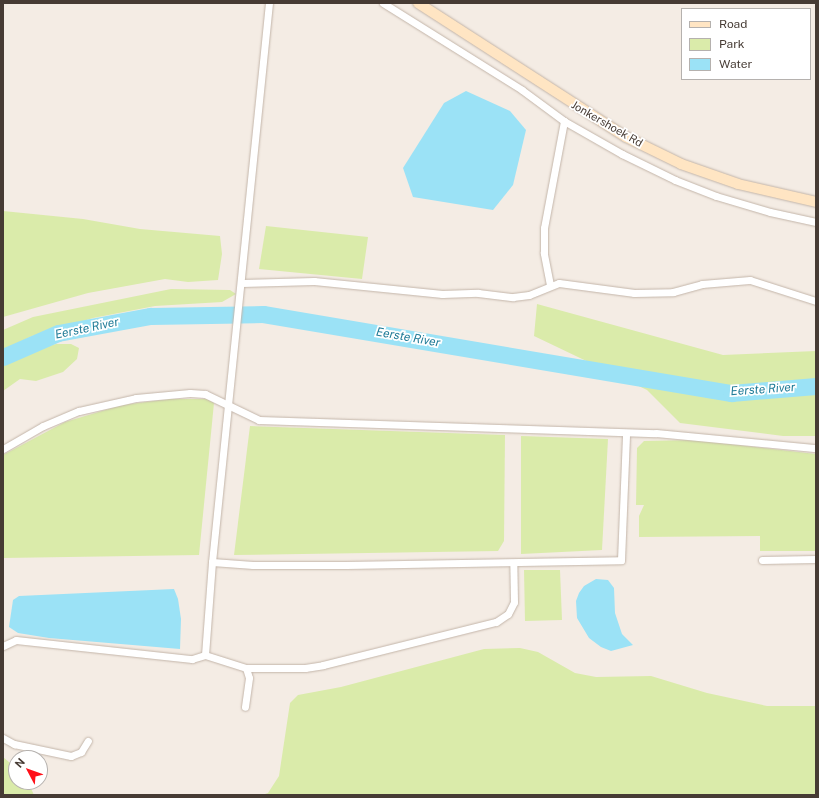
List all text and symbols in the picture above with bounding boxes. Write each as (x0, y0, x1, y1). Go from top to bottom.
legend (681, 8, 811, 80)
text: Road (719, 17, 747, 31)
text: Park (719, 37, 745, 51)
text: Water (719, 57, 752, 71)
street label: Jonkershoek Rd (569, 98, 645, 150)
water label: Eerste River (54, 315, 120, 343)
water label: Eerste River (375, 325, 441, 351)
water label: Eerste River (730, 381, 796, 399)
north arrow (8, 750, 48, 790)
text: N (12, 756, 27, 770)

